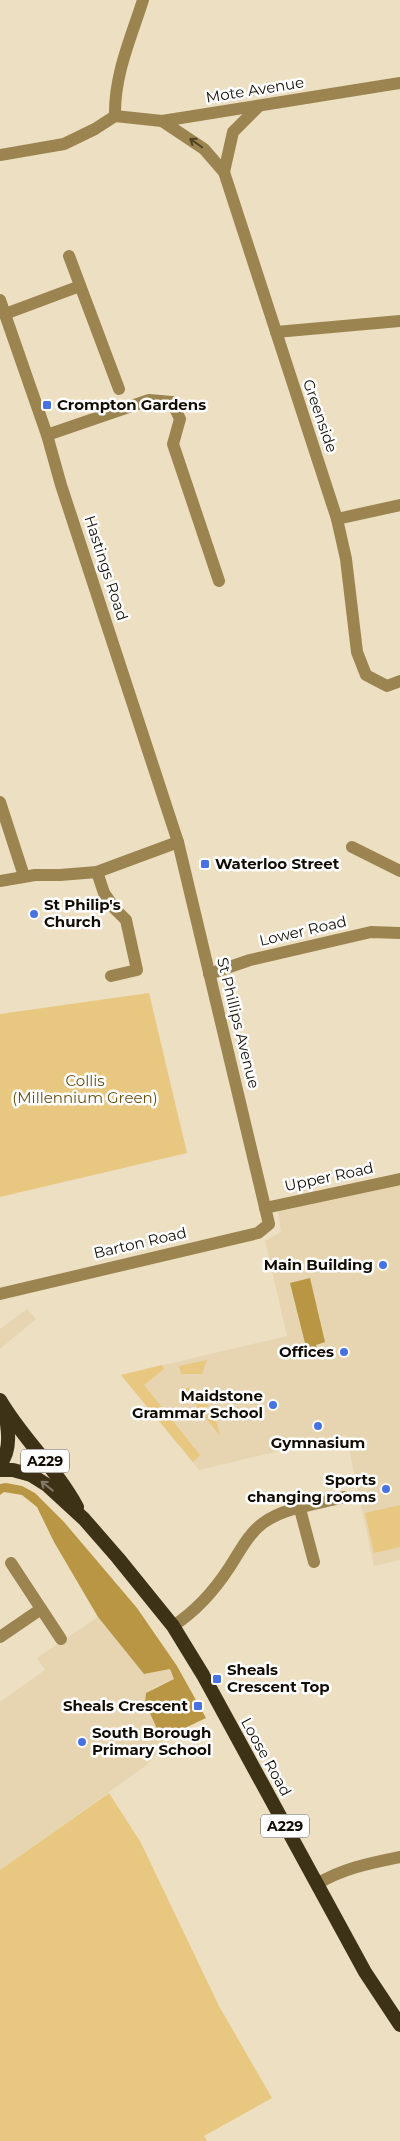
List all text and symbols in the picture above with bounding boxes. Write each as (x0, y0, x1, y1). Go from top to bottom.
street label: Mote Avenue (204, 72, 305, 107)
one-way arrow (189, 138, 203, 148)
street label: Greenside (299, 377, 342, 455)
place label: Crompton Gardens (57, 395, 206, 414)
marker: Crompton Gardens (41, 399, 53, 411)
street label: Hastings Road (81, 513, 132, 623)
place label: Waterloo Street (215, 854, 340, 873)
marker: Waterloo Street (199, 858, 211, 870)
place label: St Philip's Church (44, 895, 121, 931)
marker: St Philip's Church (28, 908, 40, 920)
street label: Lower Road (257, 911, 348, 950)
street label: St Phillips Avenue (213, 955, 264, 1090)
park label: Collis (Millennium Green) (12, 1071, 158, 1107)
street label: Upper Road (283, 1158, 375, 1195)
street label: Barton Road (92, 1223, 188, 1262)
place label: Main Building (264, 1255, 373, 1274)
marker: Main Building (377, 1259, 389, 1271)
place label: Offices (279, 1342, 334, 1361)
marker: Offices (338, 1346, 350, 1358)
place label: Maidstone Grammar School (132, 1386, 263, 1422)
marker: Maidstone Grammar School (267, 1399, 279, 1411)
marker: Gymnasium (312, 1420, 324, 1432)
place label: Gymnasium (271, 1433, 365, 1452)
road number: A229 (21, 1450, 69, 1472)
place label: Sports changing rooms (247, 1470, 376, 1506)
one-way arrow (41, 1481, 54, 1492)
marker: Sports changing rooms (380, 1483, 392, 1495)
place label: Sheals Crescent Top (227, 1660, 330, 1696)
marker: Sheals Crescent Top (211, 1673, 223, 1685)
place label: Sheals Crescent (63, 1696, 188, 1715)
marker: Sheals Crescent (192, 1700, 204, 1712)
street label: Loose Road (237, 1714, 296, 1799)
place label: South Borough Primary School (92, 1723, 211, 1759)
marker: South Borough Primary School (76, 1736, 88, 1748)
road number: A229 (261, 1814, 309, 1838)

